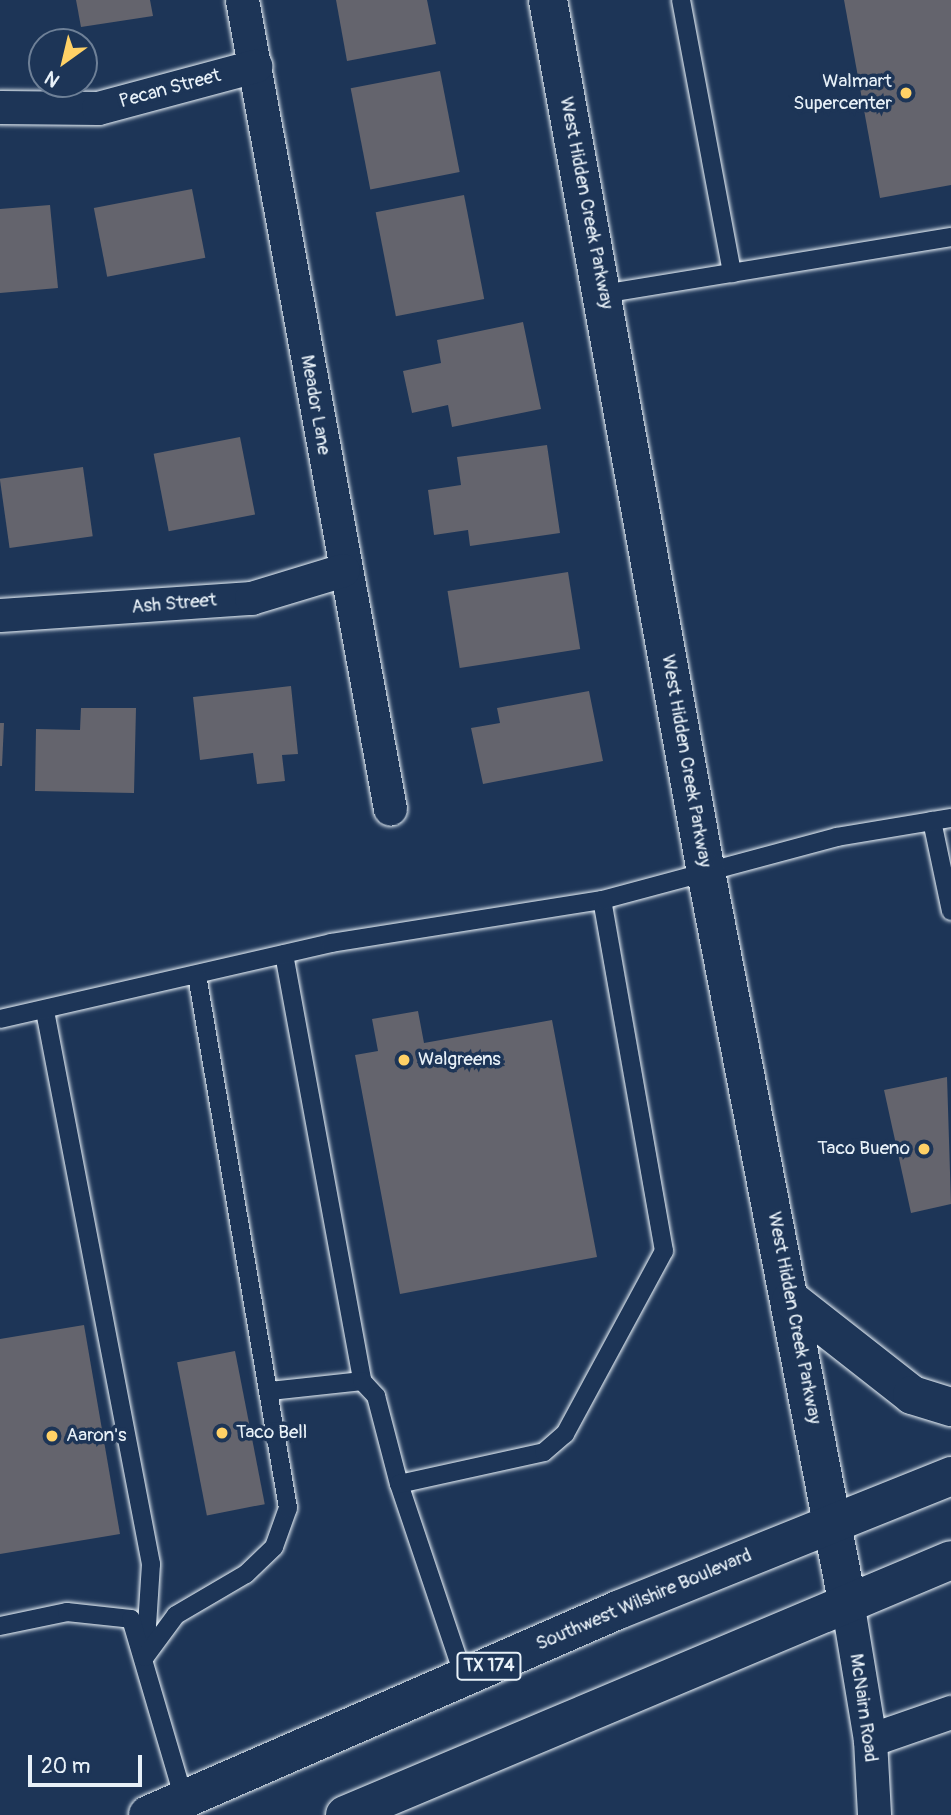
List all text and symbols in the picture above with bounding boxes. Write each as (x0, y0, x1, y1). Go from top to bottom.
north arrow (28, 28, 98, 98)
text: N (40, 65, 64, 92)
street label: Pecan Street (117, 65, 223, 113)
place label: Walmart Supercenter (793, 71, 892, 115)
marker: Walmart Supercenter (898, 85, 914, 101)
street label: West Hidden Creek Parkway (554, 95, 618, 311)
street label: Meador Lane (295, 353, 335, 457)
street label: Ash Street (130, 589, 218, 619)
street label: West Hidden Creek Parkway (656, 653, 716, 869)
place label: Walgreens (418, 1049, 501, 1071)
marker: Walgreens (396, 1052, 412, 1068)
place label: Taco Bueno (817, 1138, 910, 1160)
marker: Taco Bueno (916, 1141, 932, 1157)
street label: West Hidden Creek Parkway (762, 1210, 826, 1426)
place label: Taco Bell (236, 1422, 307, 1444)
place label: Aaron's (66, 1425, 127, 1447)
marker: Taco Bell (214, 1425, 230, 1441)
marker: Aaron's (44, 1428, 60, 1444)
street label: Southwest Wilshire Boulevard (533, 1544, 755, 1656)
road number: TX 174 (456, 1652, 522, 1680)
street label: McNairn Road (844, 1652, 882, 1764)
scale bar (32, 1742, 145, 1786)
text: 20 m (41, 1753, 90, 1780)

